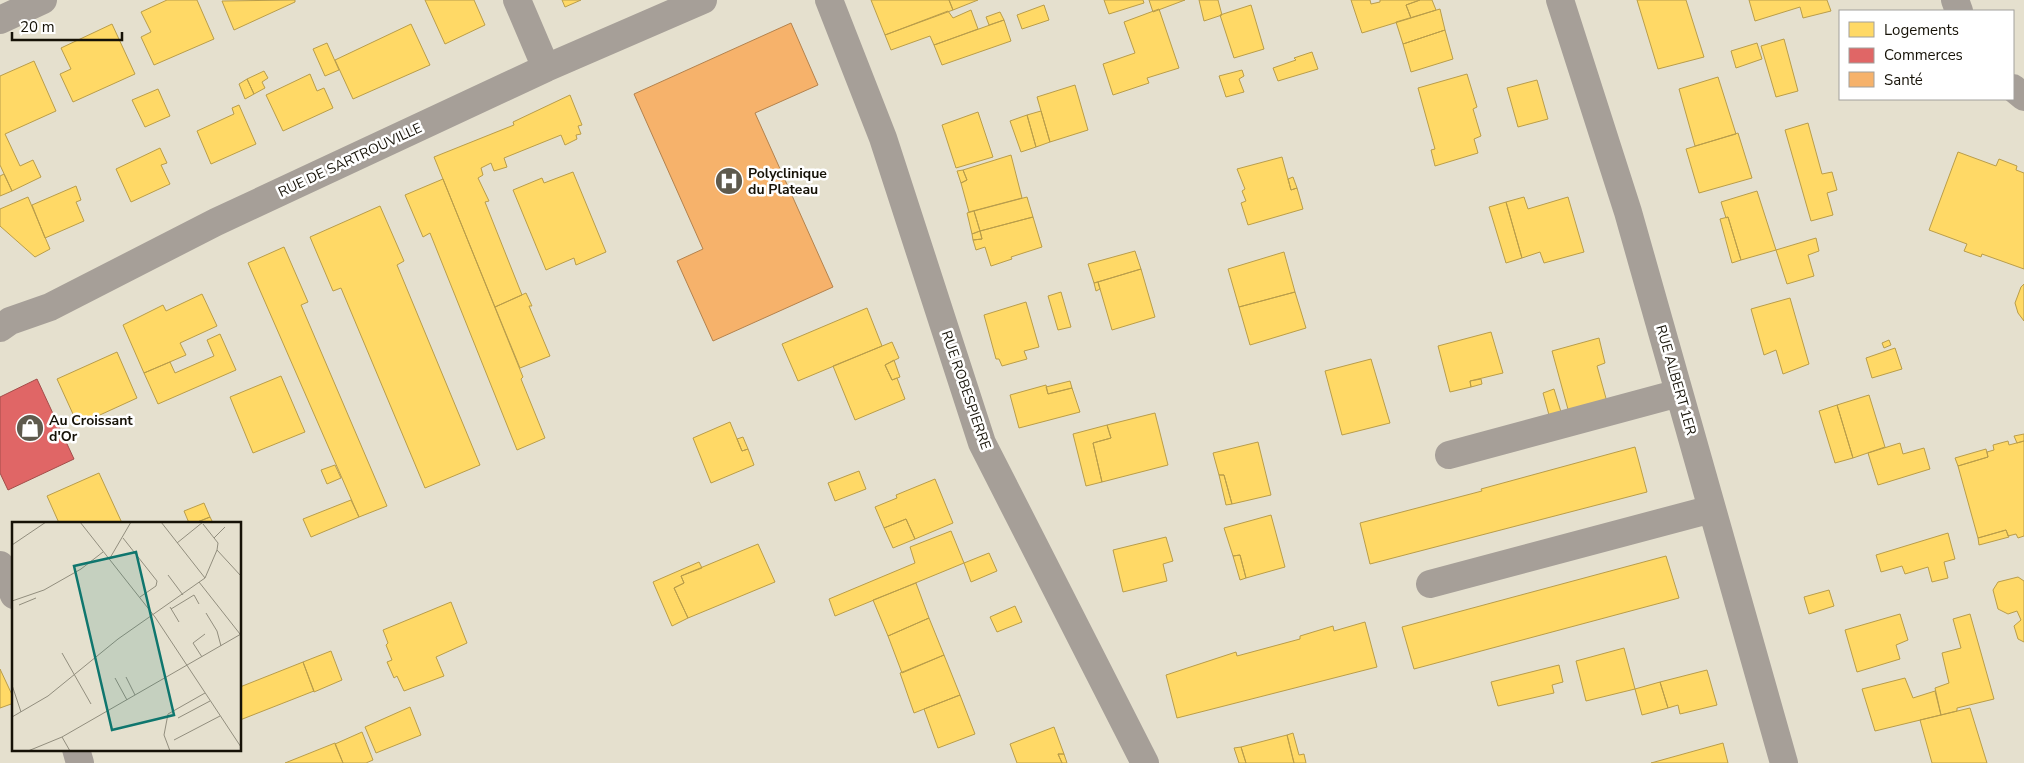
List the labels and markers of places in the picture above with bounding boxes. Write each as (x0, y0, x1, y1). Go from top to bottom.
place label: Polyclinique du Plateau (748, 164, 827, 199)
hospital icon: Polyclinique du Plateau (714, 166, 744, 196)
place label: Au Croissant d'Or (49, 411, 133, 446)
shop icon: Au Croissant d'Or (15, 413, 45, 443)

